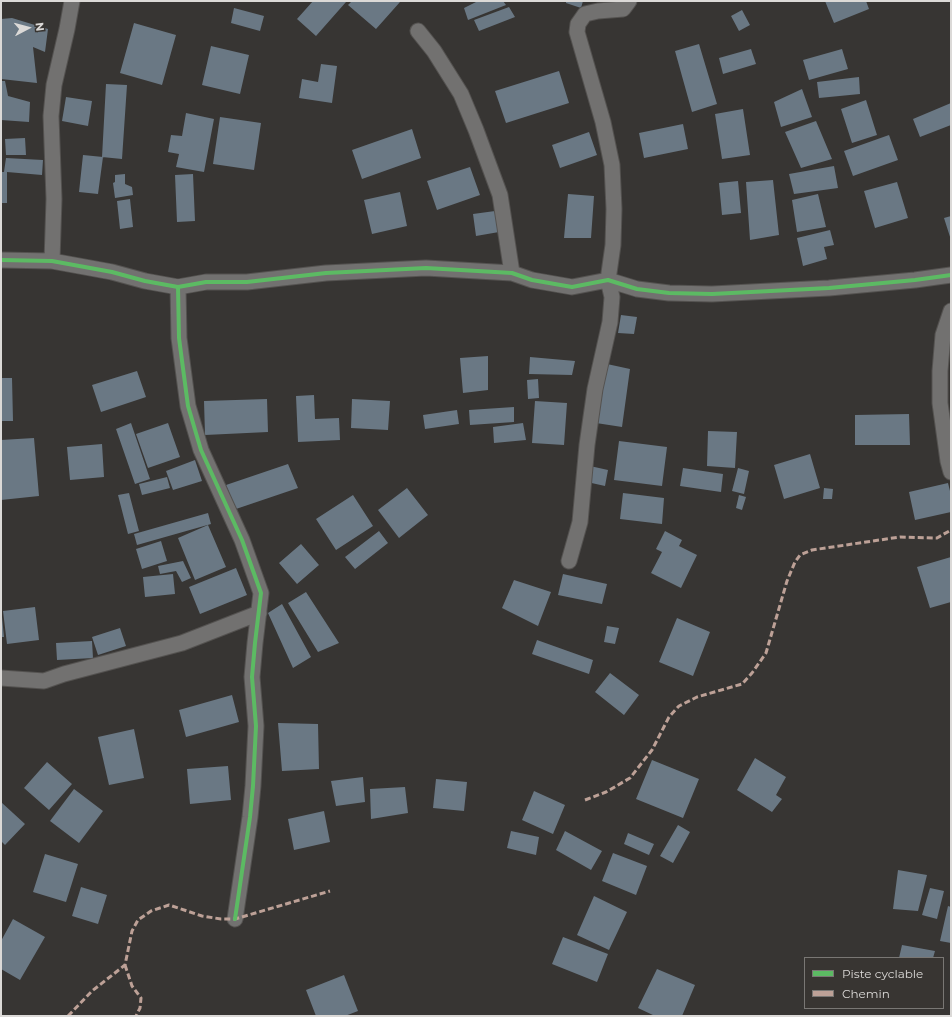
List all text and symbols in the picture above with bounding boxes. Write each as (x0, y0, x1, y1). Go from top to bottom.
north arrow (8, 8, 48, 48)
text: N (33, 22, 47, 32)
legend (804, 957, 944, 1009)
text: Piste cyclable (842, 966, 923, 981)
text: Chemin (842, 986, 890, 1001)

